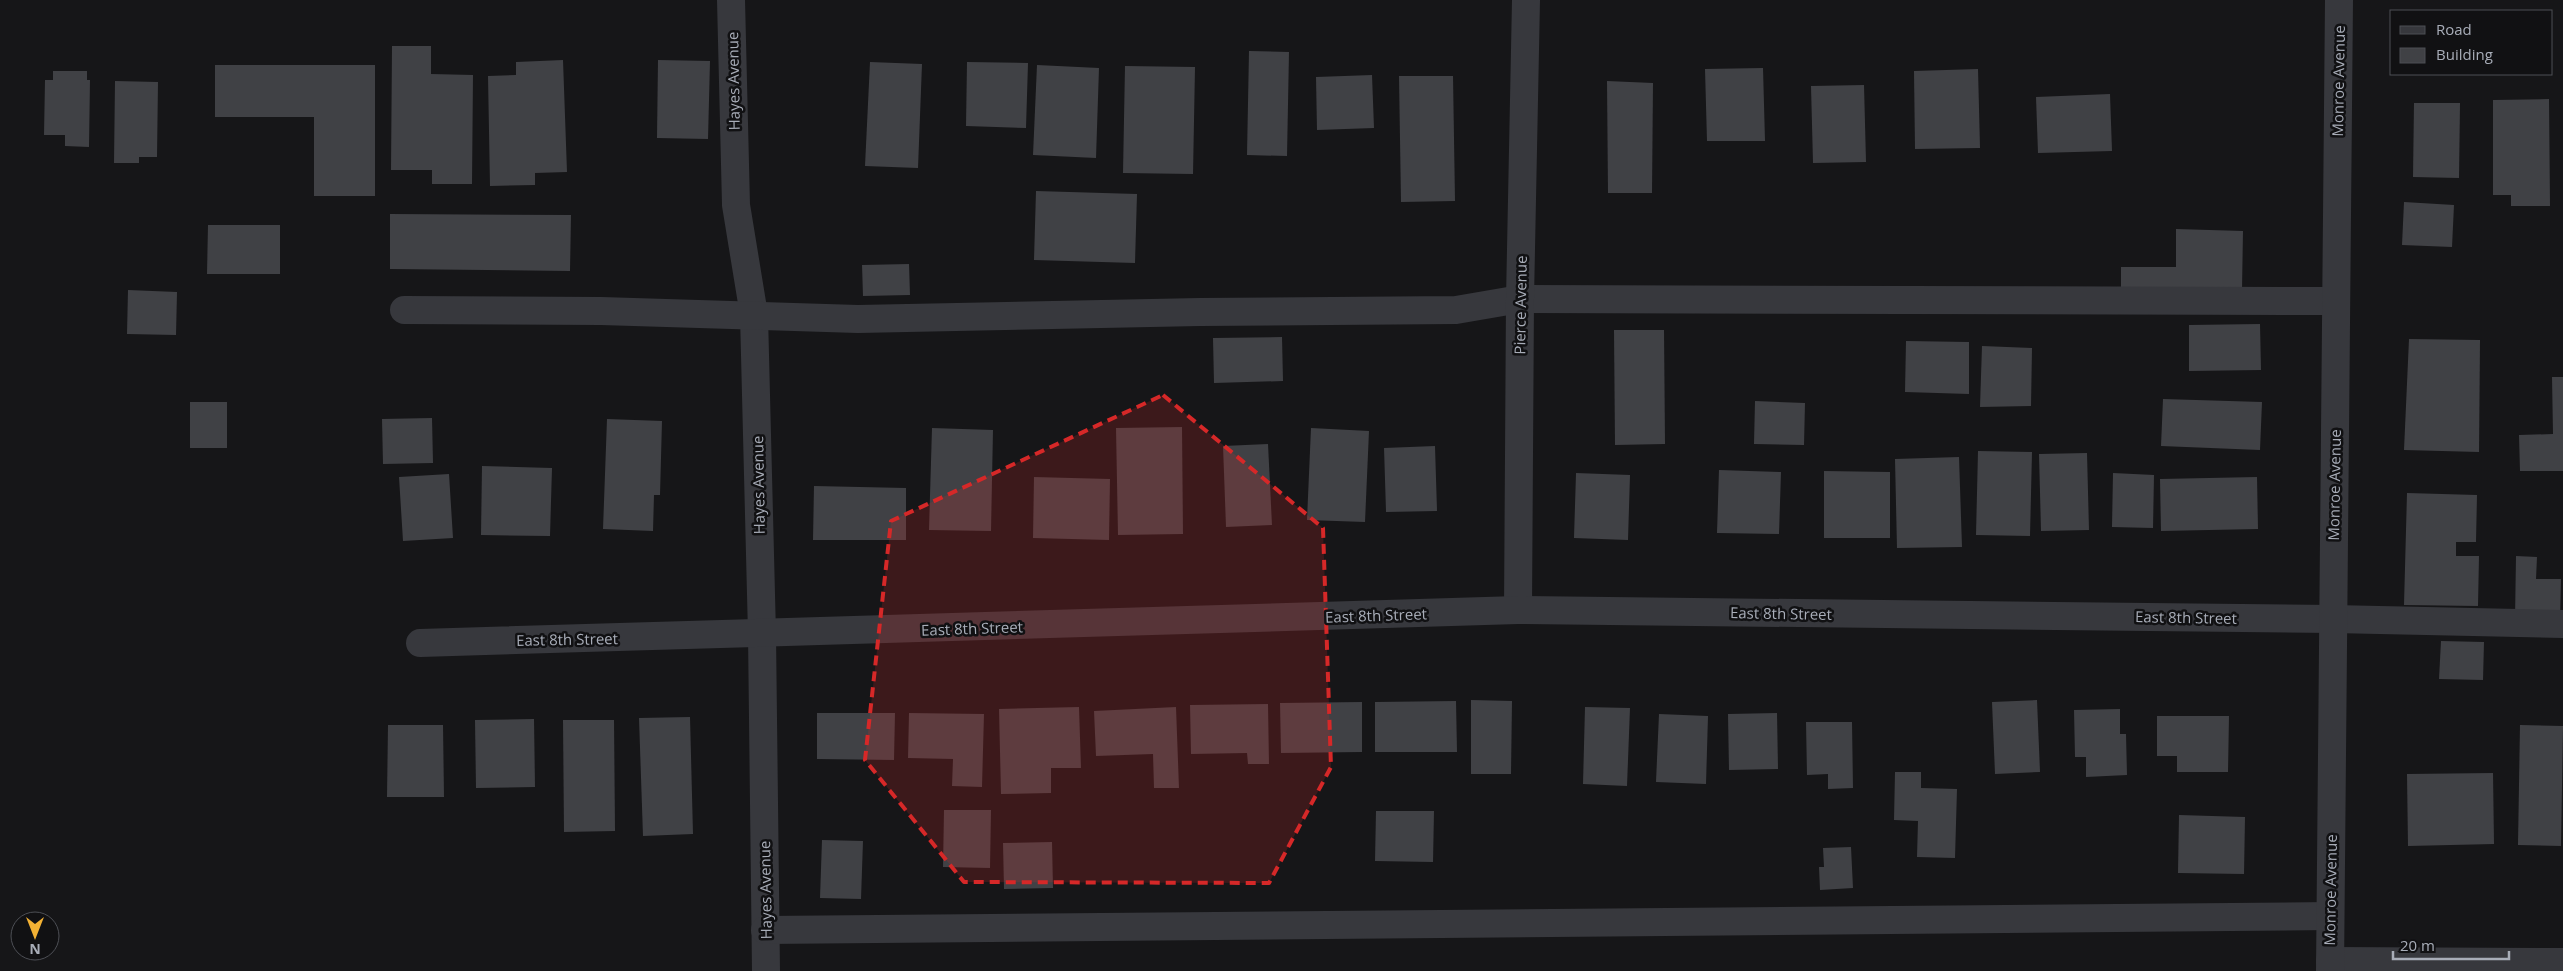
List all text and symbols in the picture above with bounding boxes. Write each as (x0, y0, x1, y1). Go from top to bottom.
legend (2390, 10, 2553, 75)
text: Road (2436, 19, 2472, 39)
street label: Monroe Avenue (2327, 25, 2349, 137)
street label: Hayes Avenue (722, 32, 744, 130)
text: Building (2436, 44, 2493, 64)
street label: Pierce Avenue (1509, 255, 1531, 355)
street label: Monroe Avenue (2323, 429, 2345, 541)
street label: Hayes Avenue (747, 436, 769, 534)
street label: East 8th Street (1730, 602, 1832, 624)
street label: East 8th Street (1325, 603, 1427, 627)
street label: East 8th Street (2135, 606, 2237, 628)
street label: East 8th Street (921, 616, 1023, 640)
street label: East 8th Street (516, 628, 618, 650)
street label: Monroe Avenue (2319, 834, 2341, 946)
street label: Hayes Avenue (754, 841, 776, 939)
north arrow (10, 911, 60, 961)
scale bar (2393, 928, 2509, 960)
text: 20 m (2400, 935, 2435, 955)
text: N (29, 940, 41, 959)

